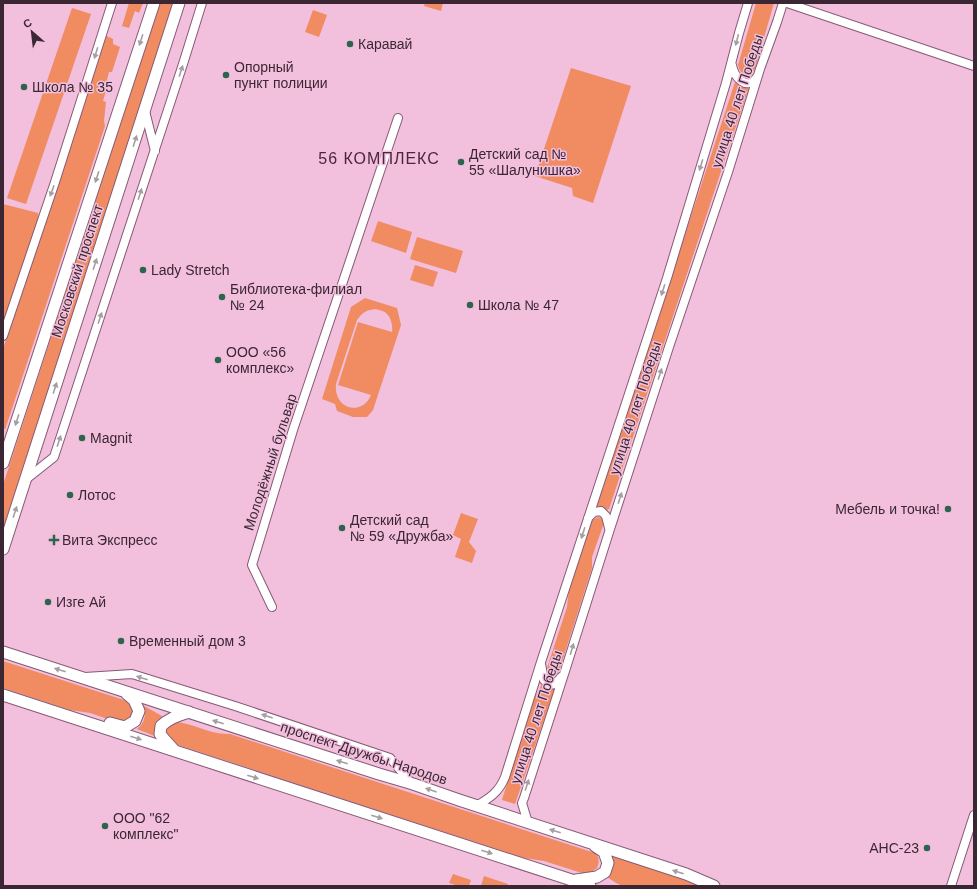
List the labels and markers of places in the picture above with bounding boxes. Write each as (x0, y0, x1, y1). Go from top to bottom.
place label: Каравай (358, 36, 412, 52)
marker: Каравай (345, 39, 355, 49)
place label: Опорный пункт полиции (234, 59, 328, 91)
marker: Опорный пункт полиции (221, 70, 231, 80)
place label: Школа № 35 (32, 79, 113, 95)
marker: Школа № 35 (19, 82, 29, 92)
place label: Детский сад № 55 «Шалунишка» (469, 146, 581, 178)
marker: Детский сад № 55 «Шалунишка» (456, 157, 466, 167)
place label: Lady Stretch (151, 262, 230, 278)
marker: Lady Stretch (138, 265, 148, 275)
place label: Библиотека-филиал № 24 (230, 281, 362, 313)
marker: Библиотека-филиал № 24 (217, 292, 227, 302)
place label: Школа № 47 (478, 297, 559, 313)
marker: Школа № 47 (465, 300, 475, 310)
place label: ООО «56 комплекс» (226, 344, 295, 376)
marker: ООО «56 комплекс» (213, 355, 223, 365)
place label: Magnit (90, 430, 132, 446)
marker: Magnit (77, 433, 87, 443)
place label: Лотос (78, 487, 116, 503)
marker: Лотос (65, 490, 75, 500)
place label: Мебель и точка! (835, 501, 940, 517)
marker: Мебель и точка! (943, 504, 953, 514)
place label: Детский сад № 59 «Дружба» (350, 512, 453, 544)
marker: Детский сад № 59 «Дружба» (337, 523, 347, 533)
place label: Вита Экспресс (62, 532, 158, 548)
marker: Вита Экспресс (49, 535, 59, 545)
place label: Изге Ай (56, 594, 106, 610)
marker: Изге Ай (43, 597, 53, 607)
place label: Временный дом 3 (129, 633, 246, 649)
marker: Временный дом 3 (116, 636, 126, 646)
place label: ООО "62 комплекс" (113, 810, 179, 842)
marker: ООО "62 комплекс" (100, 821, 110, 831)
place label: АНС-23 (869, 840, 919, 856)
marker: АНС-23 (922, 843, 932, 853)

